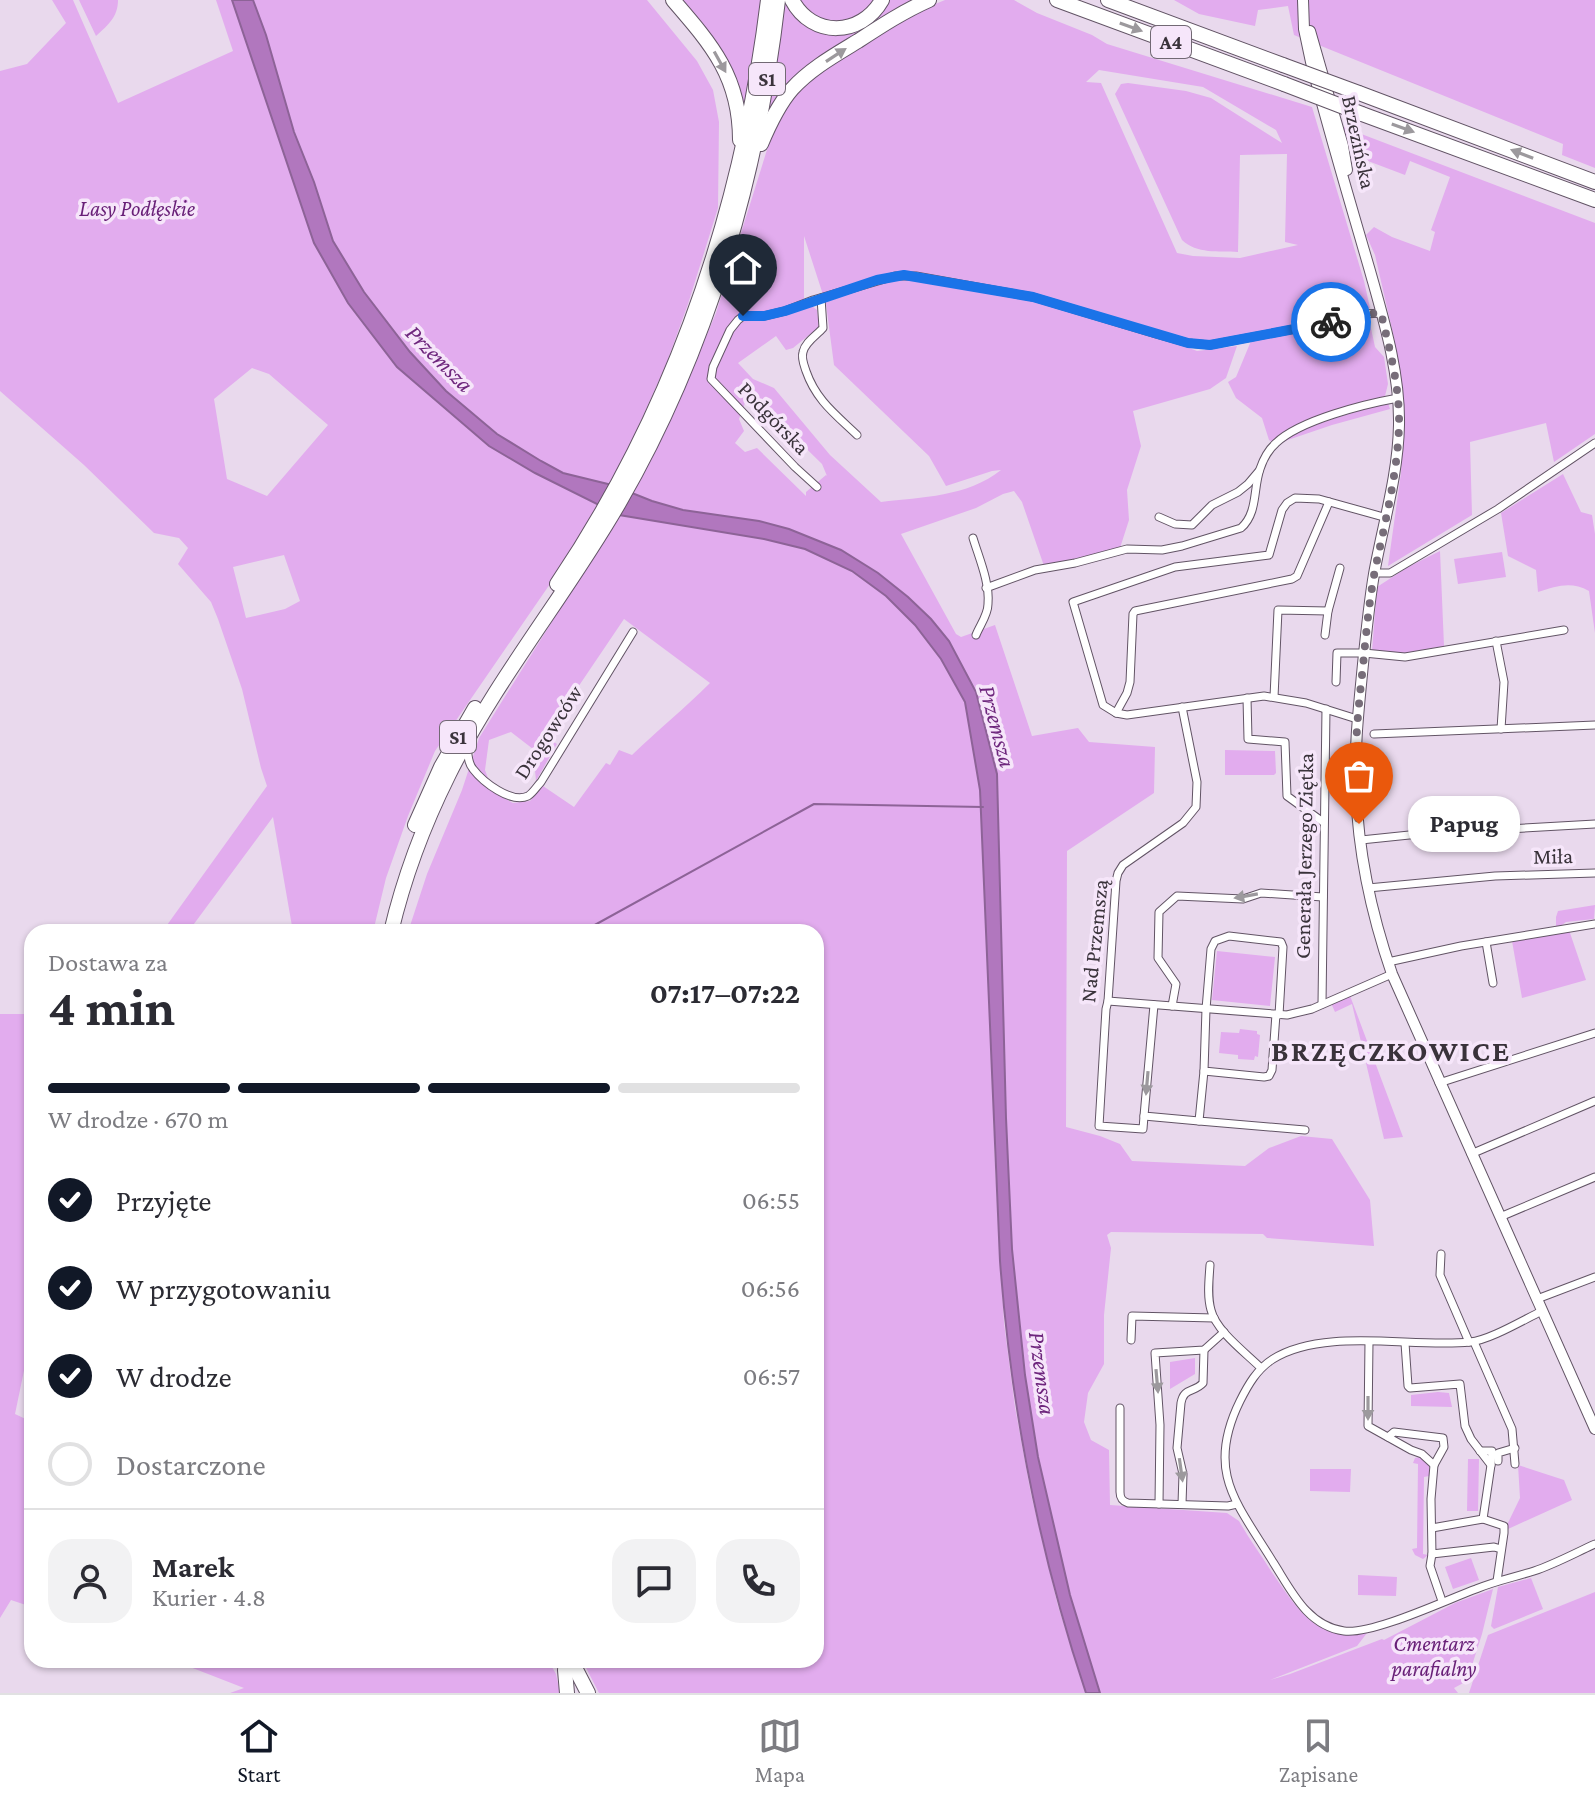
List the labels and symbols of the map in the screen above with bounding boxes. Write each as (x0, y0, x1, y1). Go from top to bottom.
one-way arrow (1119, 21, 1143, 34)
road number: A4 (1151, 26, 1191, 58)
one-way arrow (825, 48, 846, 63)
one-way arrow (713, 51, 727, 73)
road number: S1 (749, 63, 785, 95)
street label: Brzezińska (1337, 93, 1381, 191)
one-way arrow (1391, 123, 1415, 135)
one-way arrow (1510, 147, 1534, 160)
park label: Lasy Podłęskie (79, 196, 196, 221)
pin (709, 234, 777, 316)
courier (1291, 282, 1371, 362)
water label: Przemsza (401, 319, 479, 397)
street label: Podgórska (733, 376, 815, 460)
street label: Drogowców (509, 680, 588, 783)
water label: Przemsza (974, 682, 1022, 770)
road number: S1 (440, 721, 476, 753)
pin (1325, 742, 1393, 824)
street label: Generała Jerzego Ziętka (1290, 753, 1318, 959)
callout: Papug (1407, 796, 1519, 852)
street label: Miła (1533, 843, 1573, 869)
street label: Nad Przemszą (1075, 877, 1113, 1004)
one-way arrow (1233, 891, 1258, 903)
district label: BRZĘCZKOWICE (1271, 1034, 1511, 1067)
one-way arrow (1140, 1071, 1153, 1096)
water label: Przemsza (1024, 1329, 1062, 1417)
one-way arrow (1151, 1369, 1164, 1394)
one-way arrow (1361, 1396, 1374, 1421)
one-way arrow (1174, 1458, 1187, 1483)
park label: Cmentarz parafialny (1389, 1631, 1477, 1681)

